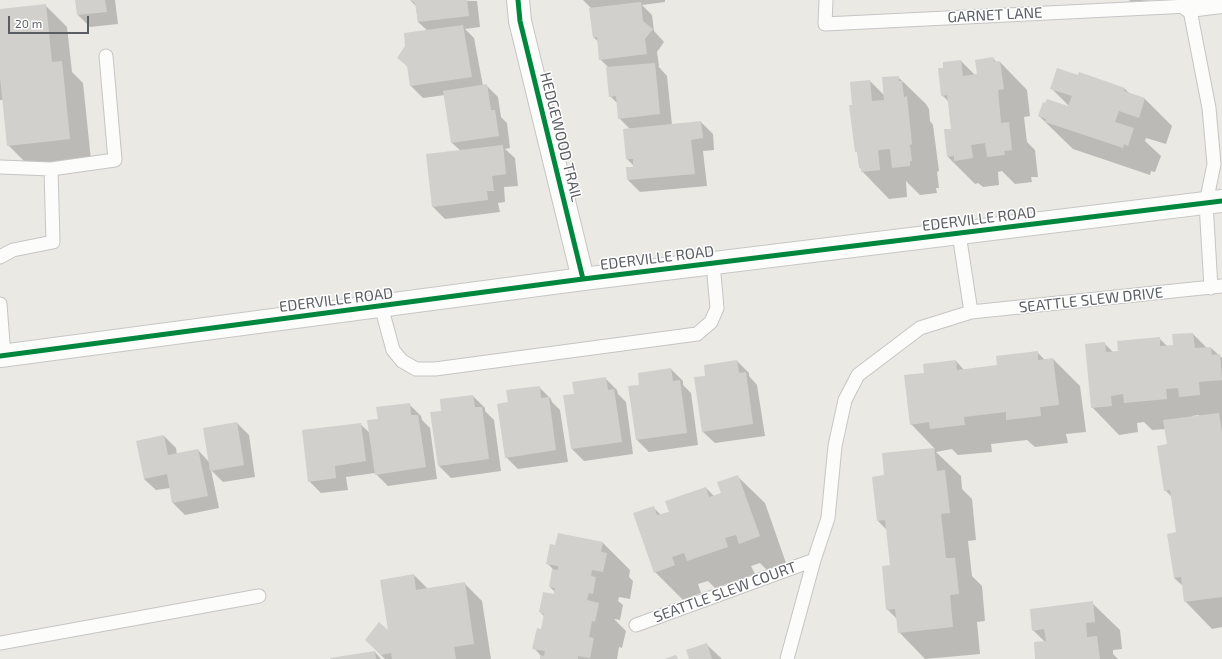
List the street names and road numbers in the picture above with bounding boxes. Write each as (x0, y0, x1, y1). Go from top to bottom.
street label: GARNET LANE (947, 4, 1043, 26)
street label: HEDGEWOOD TRAIL (536, 70, 586, 204)
street label: EDERVILLE ROAD (921, 203, 1037, 235)
street label: EDERVILLE ROAD (599, 242, 715, 274)
street label: SEATTLE SLEW DRIVE (1018, 283, 1164, 317)
street label: EDERVILLE ROAD (278, 284, 394, 316)
street label: SEATTLE SLEW COURT (651, 558, 799, 626)

